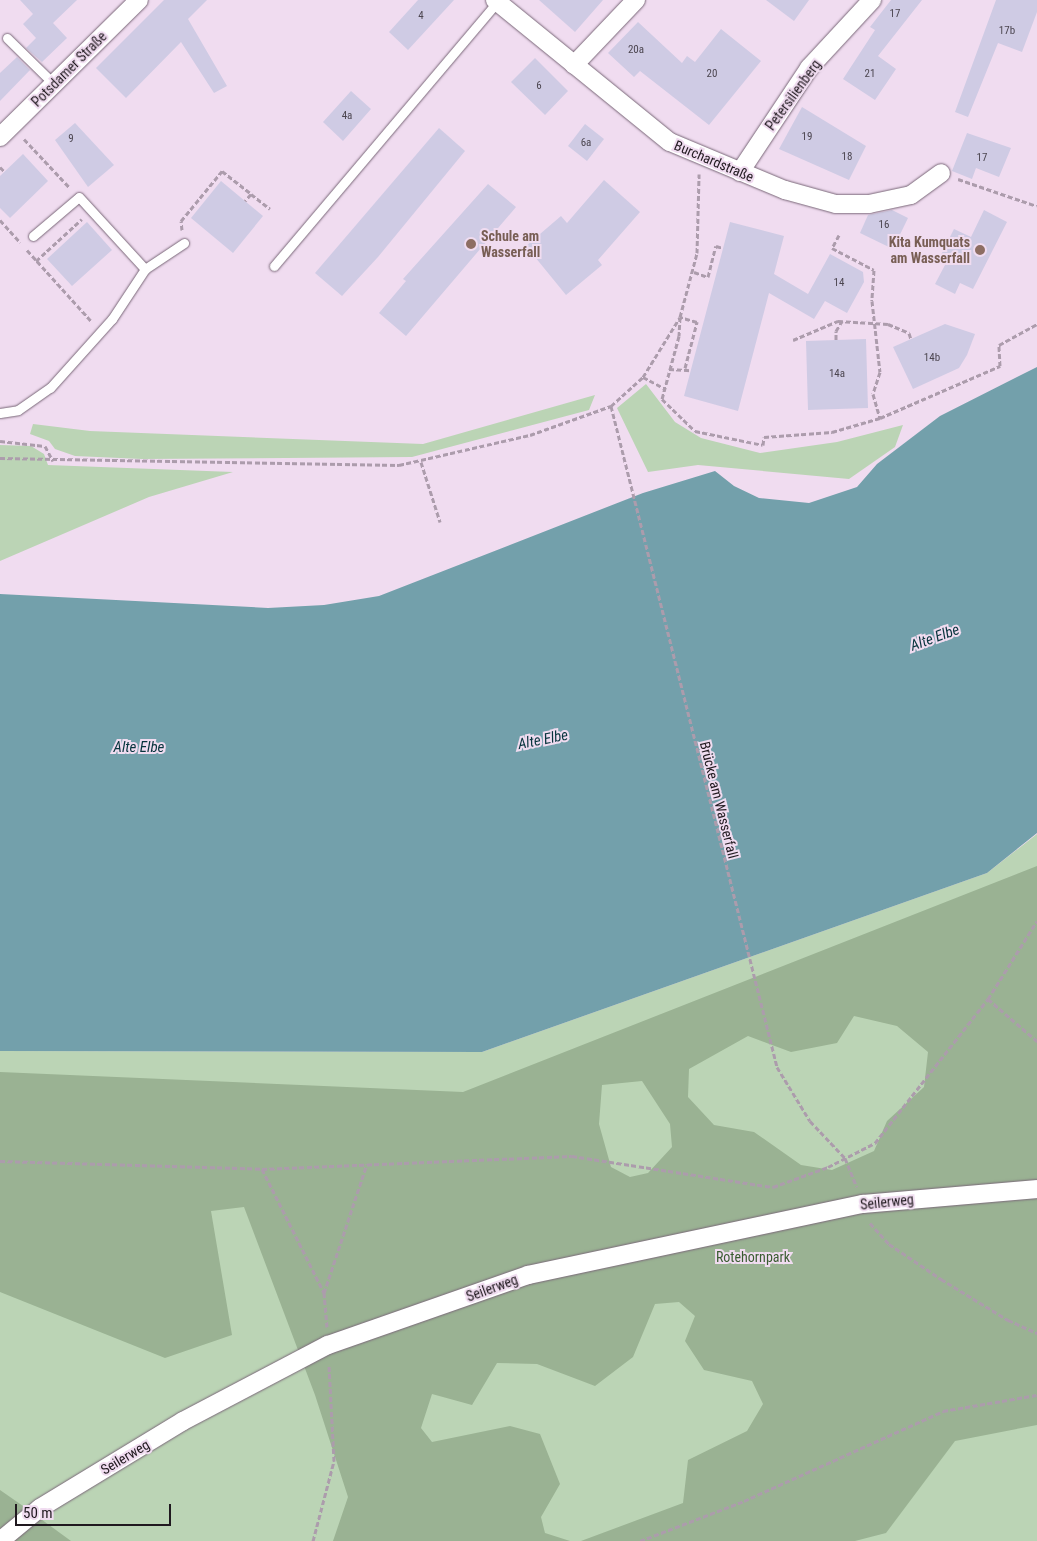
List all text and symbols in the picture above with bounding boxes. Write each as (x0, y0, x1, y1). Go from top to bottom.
house number: 17 (890, 7, 900, 21)
house number: 4 (418, 9, 424, 23)
house number: 17b (999, 24, 1015, 38)
street label: Potsdamer Straße (28, 28, 110, 110)
house number: 20a (628, 43, 644, 57)
street label: Petersilienberg (762, 56, 824, 134)
house number: 20 (707, 67, 717, 81)
house number: 21 (865, 67, 875, 81)
house number: 6 (536, 79, 542, 93)
house number: 4a (342, 109, 352, 123)
house number: 19 (802, 130, 812, 144)
house number: 9 (68, 132, 74, 146)
house number: 6a (581, 136, 591, 150)
street label: Burchardstraße (672, 137, 756, 185)
house number: 18 (842, 150, 852, 164)
house number: 17 (977, 151, 987, 165)
house number: 16 (879, 218, 889, 232)
place label: Schule am Wasserfall (481, 228, 540, 260)
place label: Kita Kumquats am Wasserfall (889, 234, 970, 266)
marker: Schule am Wasserfall (465, 238, 477, 250)
marker: Kita Kumquats am Wasserfall (974, 244, 986, 256)
house number: 14 (834, 276, 844, 290)
house number: 14b (924, 351, 940, 365)
house number: 14a (829, 367, 845, 381)
water label: Alte Elbe (908, 621, 962, 655)
water label: Alte Elbe (516, 726, 570, 754)
water label: Alte Elbe (114, 739, 164, 757)
street label: Brücke am Wasserfall (696, 740, 742, 860)
street label: Seilerweg (859, 1191, 915, 1213)
park label: Rotehornpark (716, 1249, 790, 1265)
street label: Seilerweg (464, 1271, 520, 1305)
street label: Seilerweg (98, 1436, 152, 1478)
scale bar (18, 1494, 174, 1526)
text: 50 m (23, 1504, 53, 1522)

